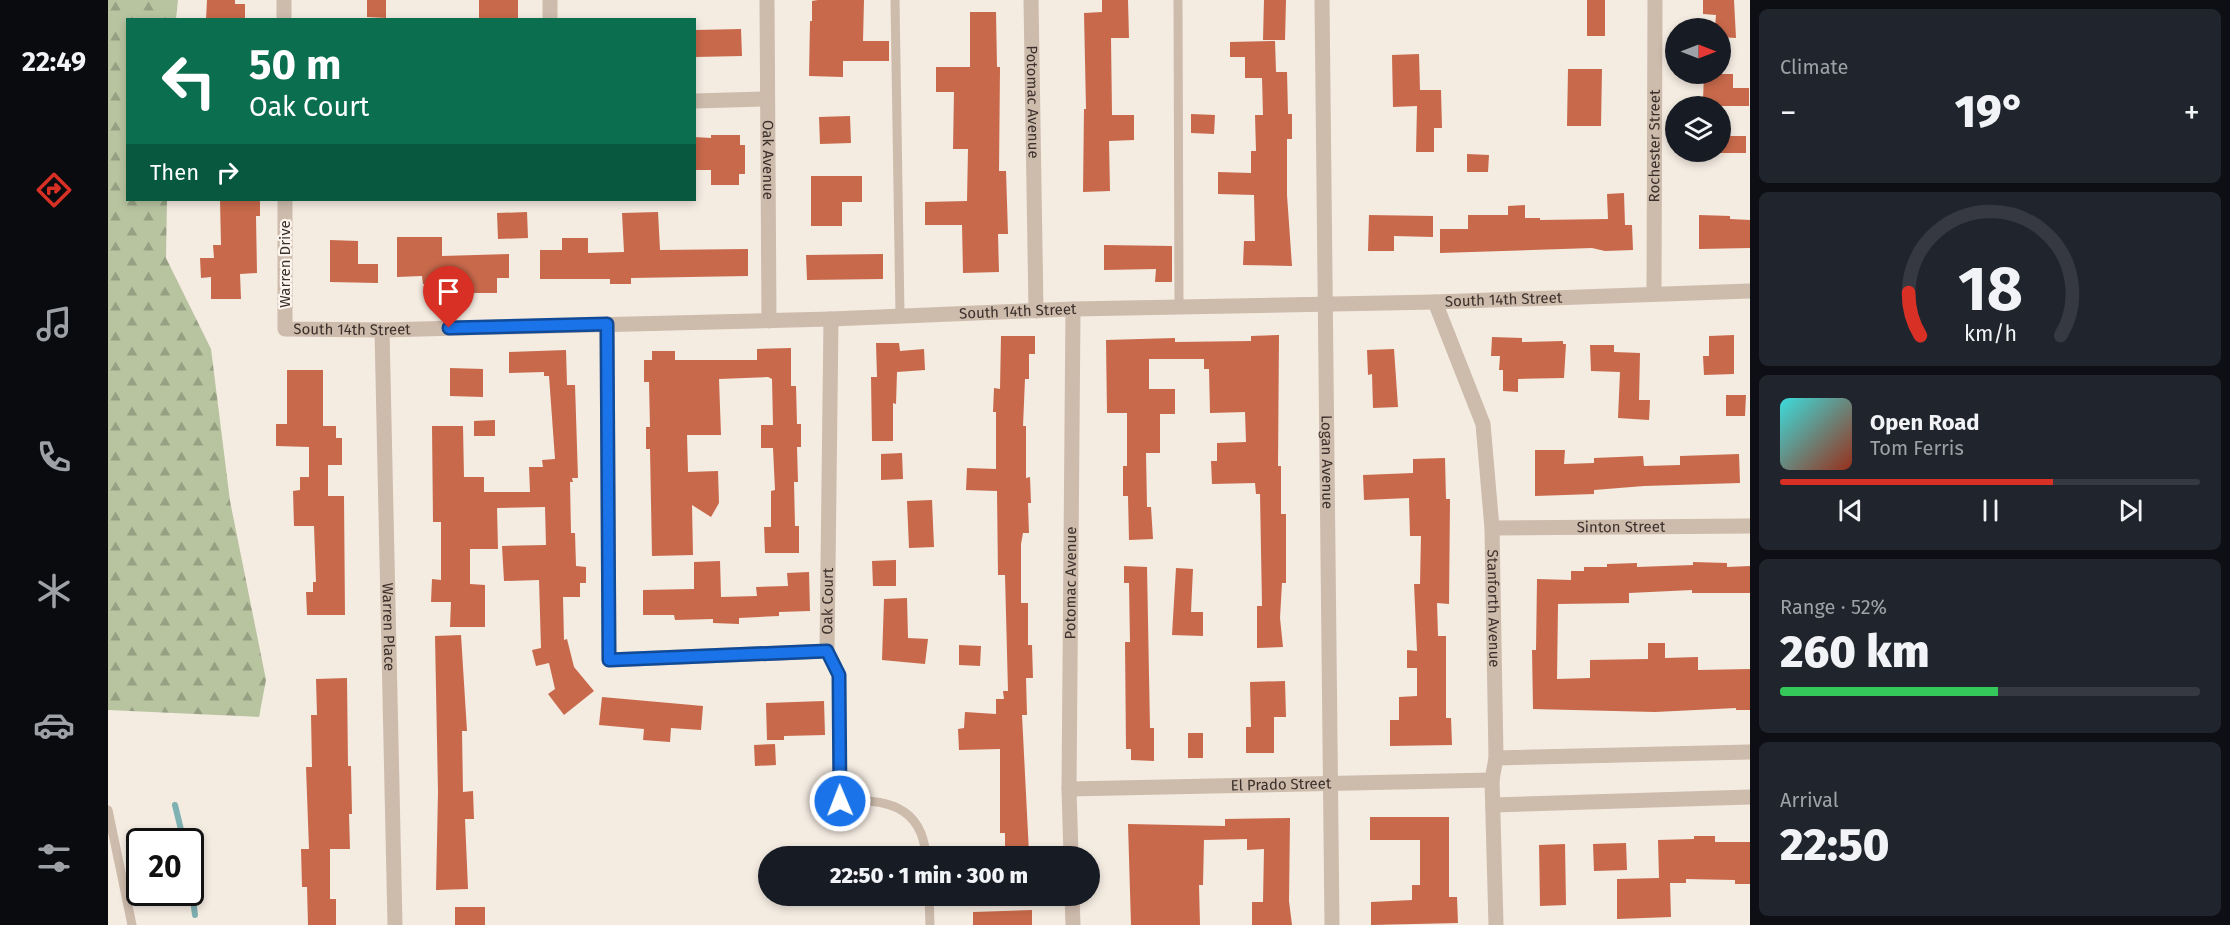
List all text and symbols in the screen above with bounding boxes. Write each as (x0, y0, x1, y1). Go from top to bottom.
north arrow (1665, 18, 1731, 84)
map controls (1665, 18, 1731, 162)
text: 50 m (249, 40, 342, 90)
icon: left (150, 42, 228, 120)
street label: Potomac Avenue (1023, 45, 1043, 159)
text: 22:49 (22, 46, 86, 78)
text: Climate (1780, 55, 1848, 79)
text: 19° (1955, 85, 2025, 139)
street label: Rochester Street (1645, 89, 1664, 202)
text: Oak Court (249, 91, 369, 123)
text: − (1780, 93, 1797, 133)
text: + (2184, 93, 2200, 133)
button: layers (1665, 96, 1731, 162)
street label: Oak Avenue (759, 120, 777, 200)
icon: right (211, 156, 244, 189)
text: Then (150, 159, 199, 186)
icon: directions (33, 169, 75, 211)
street label: Warren Drive (276, 220, 294, 308)
text: 18 (1957, 252, 2023, 327)
pin (423, 266, 474, 328)
icon: arrive (432, 275, 465, 308)
street label: South 14th Street (1445, 289, 1563, 311)
street label: South 14th Street (959, 300, 1077, 323)
icon: music (33, 303, 75, 345)
street label: South 14th Street (293, 320, 411, 339)
text: km/h (1963, 322, 2017, 348)
text: Open Road (1870, 409, 1980, 436)
street label: Logan Avenue (1317, 415, 1337, 509)
icon: phone (33, 436, 75, 478)
text: Tom Ferris (1870, 436, 1964, 460)
icon: previous (1834, 494, 1867, 527)
icon: pause (1974, 494, 2007, 527)
icon: next (2114, 494, 2147, 527)
street label: Sinton Street (1577, 518, 1666, 536)
street label: Potomac Avenue (1061, 526, 1080, 640)
street label: Stanforth Avenue (1483, 549, 1503, 668)
street label: Oak Court (818, 567, 837, 635)
icon: climate (33, 570, 75, 612)
street label: Warren Place (379, 583, 398, 671)
text: Range · 52% (1780, 595, 1887, 619)
text: 260 km (1780, 625, 1930, 679)
icon: car (33, 704, 75, 746)
position arrow (808, 769, 872, 833)
street label: El Prado Street (1230, 774, 1332, 795)
text: Arrival (1780, 788, 1839, 812)
text: 22:50 (1780, 818, 1890, 872)
speed limit sign: 20 (126, 828, 204, 906)
icon: filters (33, 837, 75, 879)
text: 22:50 · 1 min · 300 m (830, 862, 1028, 889)

